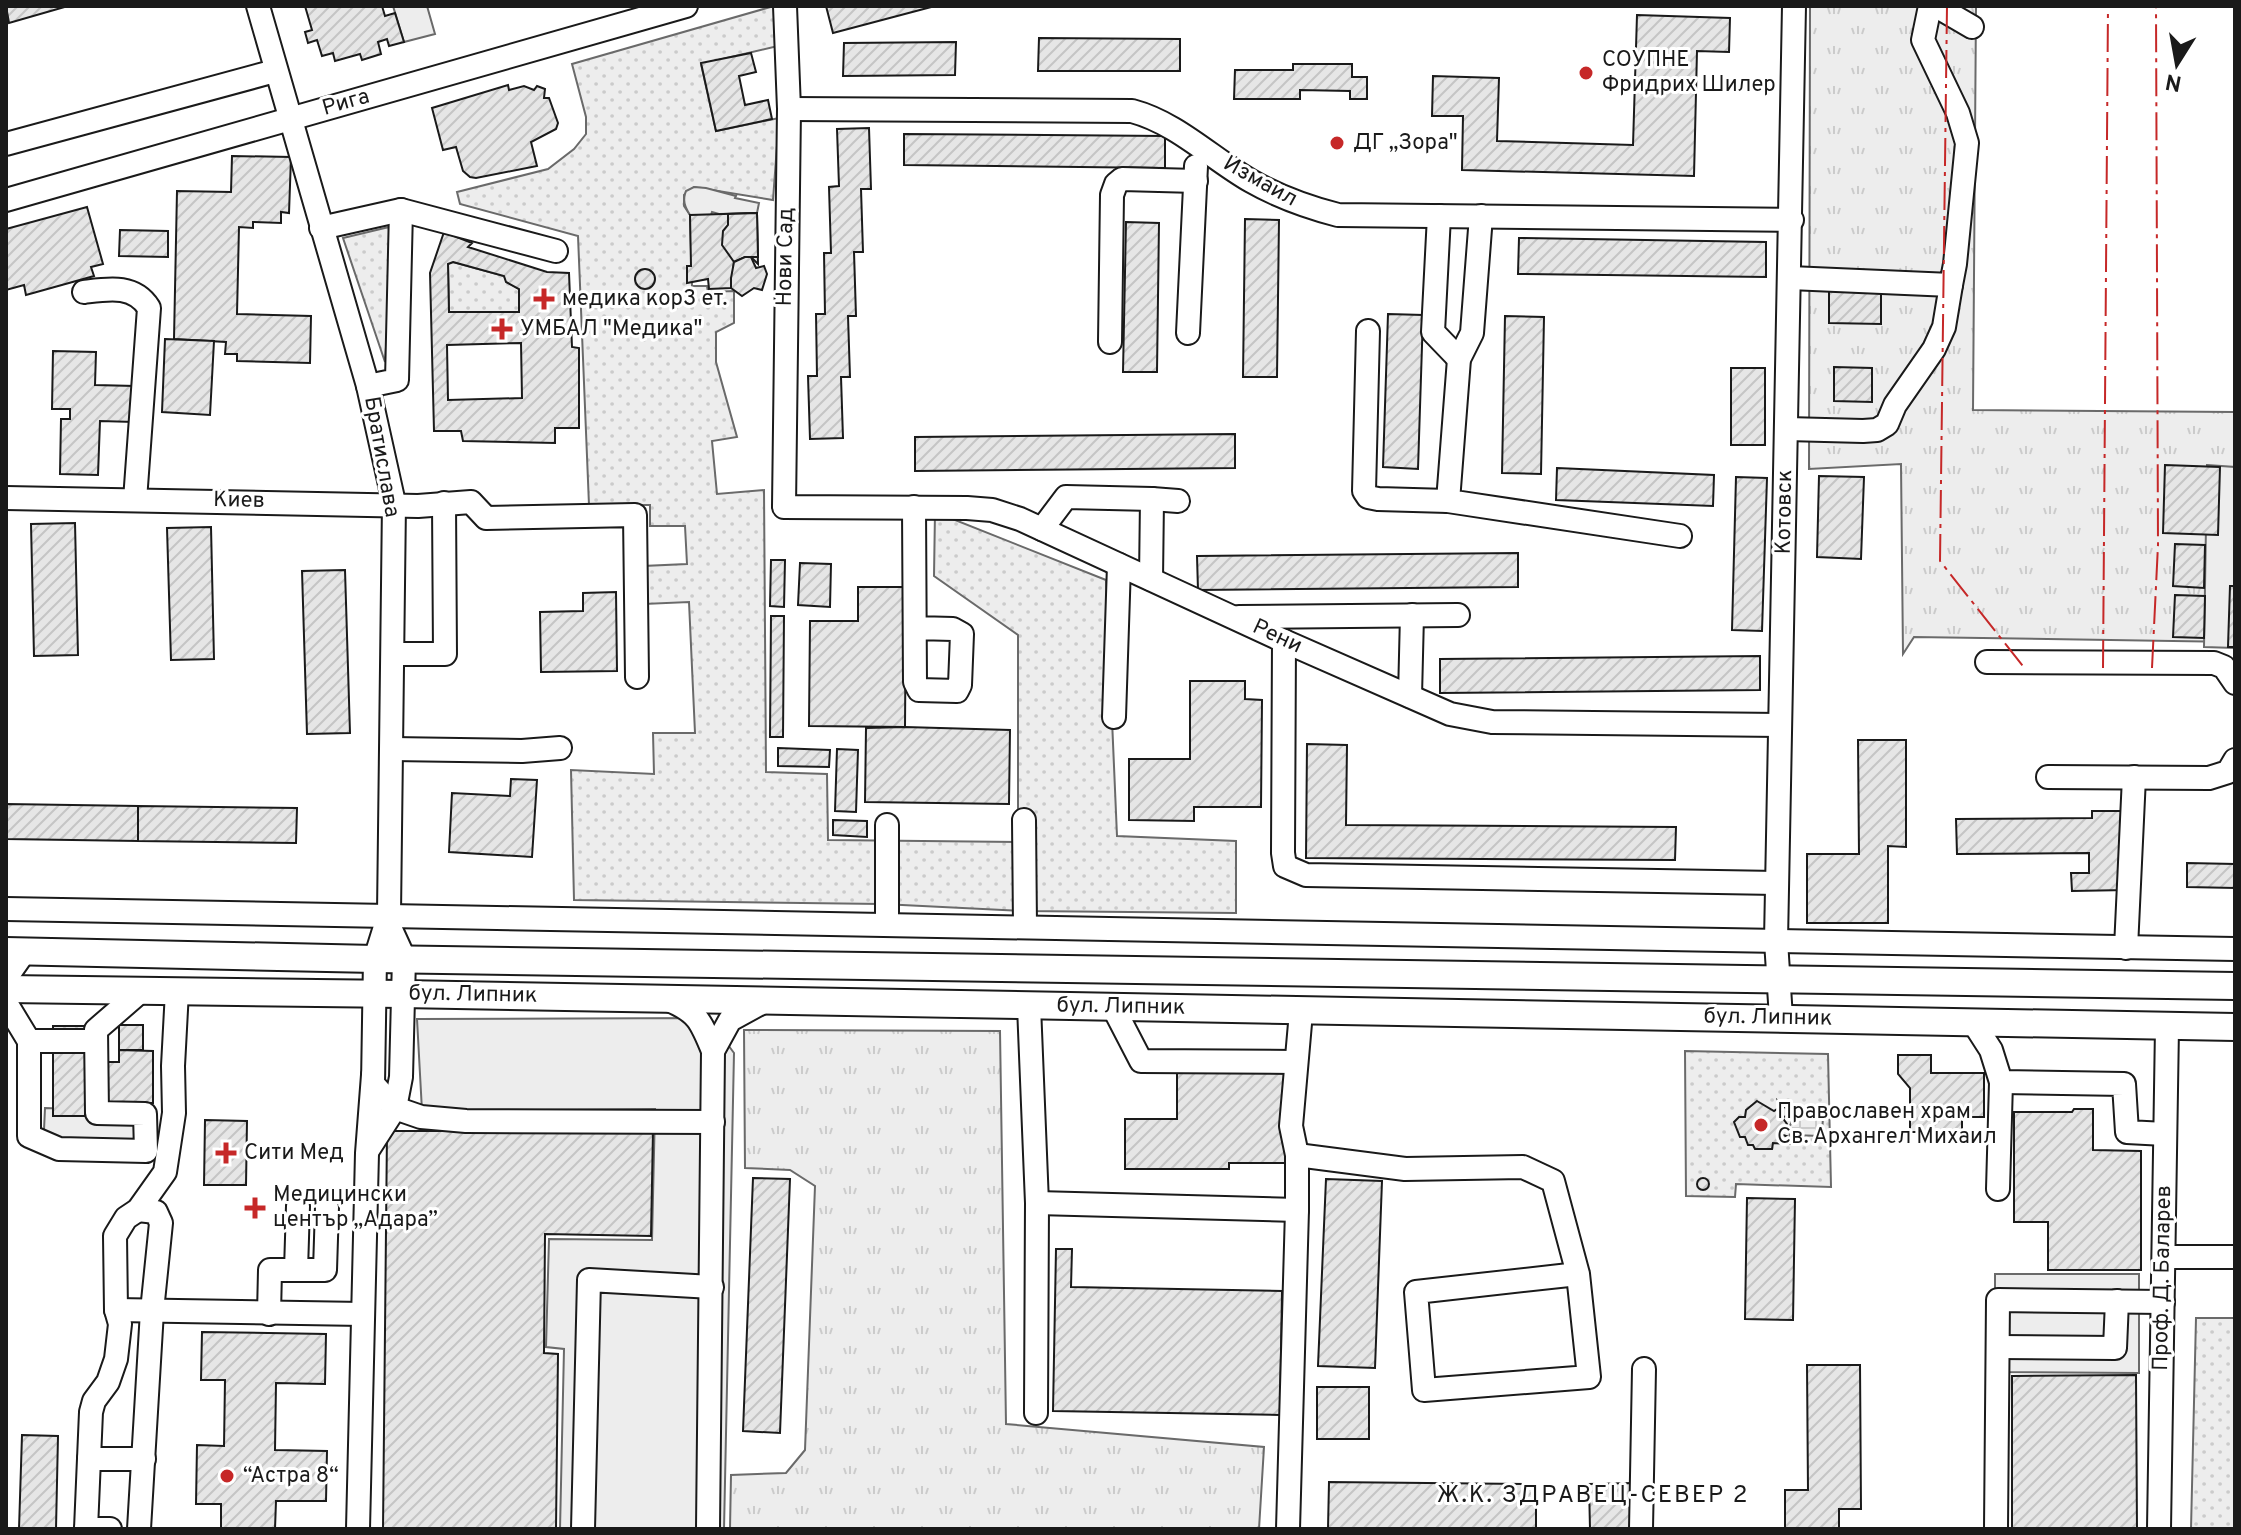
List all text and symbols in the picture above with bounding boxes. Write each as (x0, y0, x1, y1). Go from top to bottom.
north arrow (2137, 24, 2217, 104)
place label: СОУПНЕ Фридрих Шилер (1602, 47, 1776, 99)
marker: СОУПНЕ Фридрих Шилер (1577, 64, 1595, 82)
text: N (2163, 66, 2184, 96)
street label: Рига (319, 83, 373, 123)
place label: ДГ „Зора" (1353, 130, 1458, 157)
marker: ДГ „Зора" (1328, 134, 1346, 152)
street label: Измаил (1218, 151, 1302, 213)
street label: Нови Сад (772, 207, 800, 307)
place label: медика кор3 ет. (562, 286, 727, 313)
marker: медика кор3 ет. (533, 288, 555, 310)
place label: УМБАЛ "Медика" (520, 316, 702, 343)
marker: УМБАЛ "Медика" (491, 318, 513, 340)
street label: Братислава (357, 394, 405, 520)
street label: Котовск (1771, 469, 1799, 555)
street label: Киев (213, 487, 265, 515)
street label: Рени (1248, 614, 1306, 660)
street label: бул. Липник (408, 980, 538, 1010)
street label: бул. Липник (1056, 992, 1186, 1022)
street label: бул. Липник (1703, 1003, 1833, 1033)
place label: Православен храм Св. Архангел Михаил (1777, 1099, 1997, 1151)
marker: Православен храм Св. Архангел Михаил (1752, 1116, 1770, 1134)
place label: Сити Мед (244, 1140, 344, 1167)
marker: Сити Мед (215, 1142, 237, 1164)
place label: Медицински център „Адара” (273, 1182, 438, 1234)
street label: Проф. Д. Баларев (2148, 1185, 2178, 1371)
marker: Медицински център „Адара” (244, 1197, 266, 1219)
place label: “Астра 8“ (243, 1463, 339, 1490)
marker: “Астра 8“ (218, 1467, 236, 1485)
district label: Ж.К. ЗДРАВЕЦ-СЕВЕР 2 (1437, 1481, 1749, 1511)

